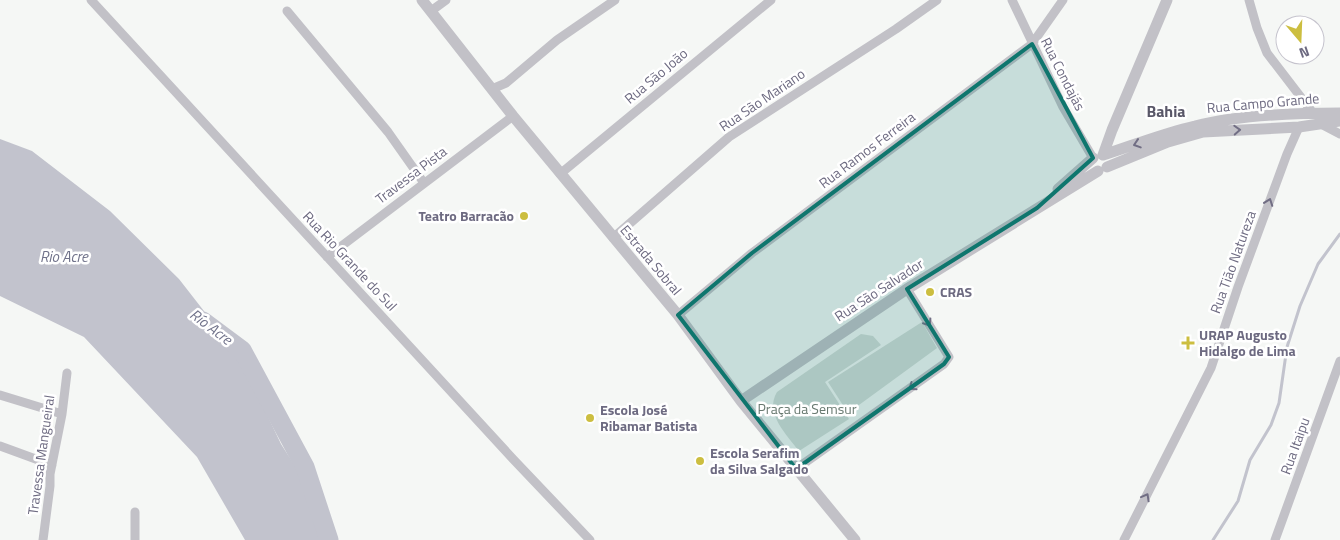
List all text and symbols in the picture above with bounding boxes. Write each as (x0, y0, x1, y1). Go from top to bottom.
north arrow (1275, 15, 1325, 65)
street label: Rua Condajás (1036, 34, 1091, 114)
text: N (1296, 41, 1312, 64)
street label: Rua São João (619, 43, 692, 108)
street label: Rua São Mariano (714, 63, 809, 136)
street label: Rua Campo Grande (1206, 87, 1320, 118)
district label: Bahia (1146, 99, 1186, 123)
street label: Rua Ramos Ferreira (814, 106, 919, 193)
one-way arrow (1234, 125, 1242, 136)
one-way arrow (1134, 138, 1142, 148)
street label: Travessa Pista (371, 141, 451, 208)
one-way arrow (1263, 198, 1273, 207)
place label: Teatro Barracão (418, 205, 514, 226)
street label: Rua Rio Grande do Sul (298, 206, 402, 315)
street label: Rua Tião Natureza (1204, 207, 1261, 316)
marker: Teatro Barracão (518, 210, 530, 222)
street label: Estrada Sobral (616, 220, 687, 299)
water label: Rio Acre (40, 245, 89, 268)
street label: Rua São Salvador (830, 253, 927, 326)
place label: CRAS (940, 281, 972, 302)
marker: CRAS (924, 286, 936, 298)
water label: Río Acre (185, 303, 238, 351)
one-way arrow (922, 317, 931, 326)
place label: URAP Augusto Hidalgo de Lima (1199, 324, 1296, 361)
marker: URAP Augusto Hidalgo de Lima (1181, 336, 1195, 350)
one-way arrow (908, 381, 917, 390)
street label: Travessa Mangueiral (22, 394, 59, 516)
park label: Praça da Semsur (757, 398, 857, 419)
place label: Escola José Ribamar Batista (600, 399, 698, 436)
marker: Escola José Ribamar Batista (584, 412, 596, 424)
street label: Rua Itaipu (1275, 414, 1315, 477)
place label: Escola Serafim da Silva Salgado (710, 442, 808, 479)
marker: Escola Serafim da Silva Salgado (694, 455, 706, 467)
one-way arrow (1140, 493, 1150, 502)

